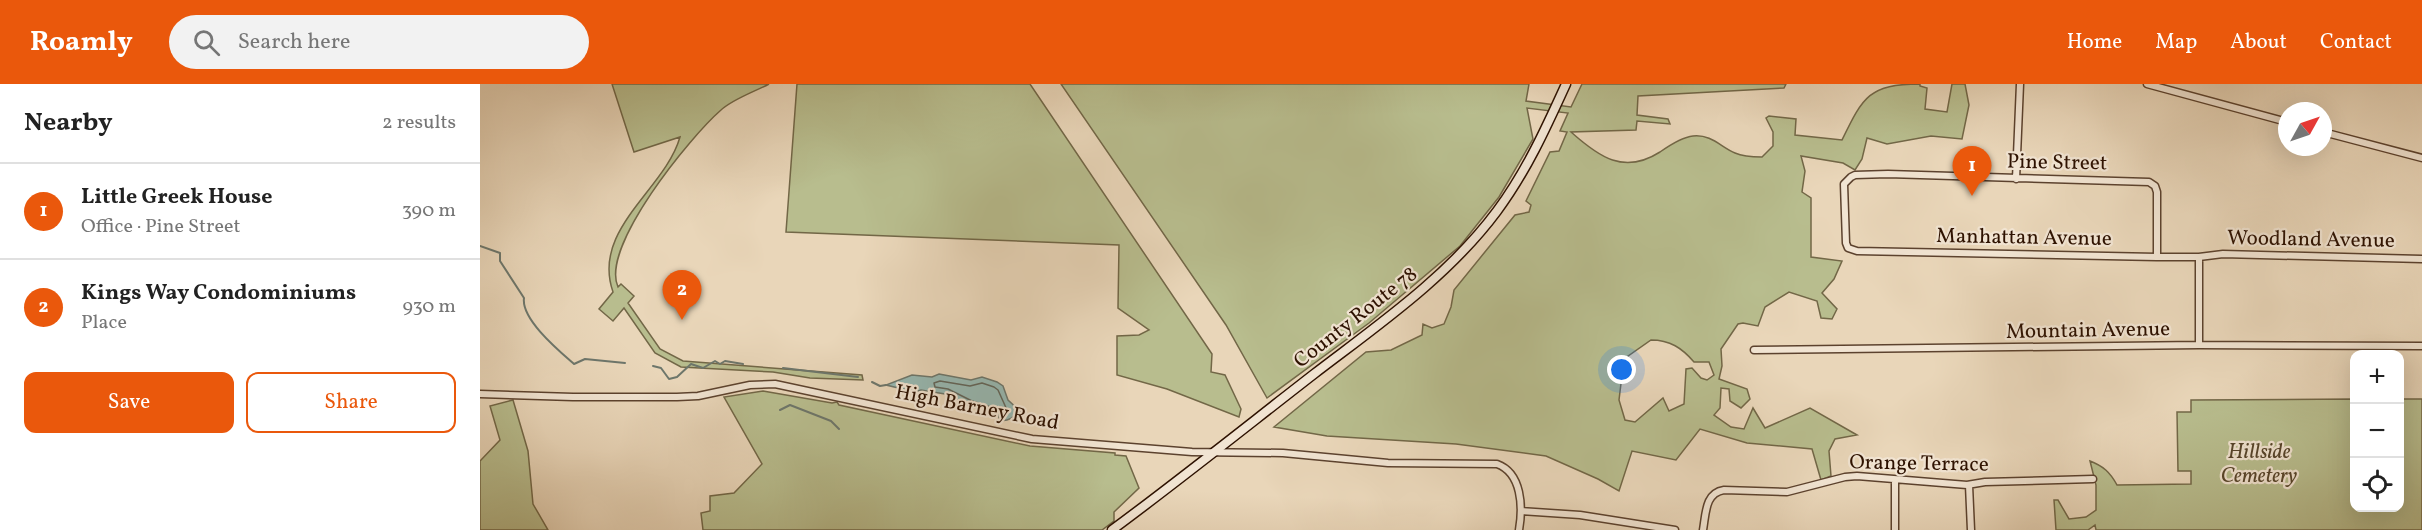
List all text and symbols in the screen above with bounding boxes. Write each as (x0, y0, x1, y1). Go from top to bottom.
search box (169, 15, 589, 69)
text: Roamly (30, 23, 133, 62)
icon: search (190, 26, 223, 59)
text: Search here (238, 27, 350, 58)
text: Home (2067, 28, 2122, 57)
text: Map (2155, 28, 2197, 57)
text: About (2230, 28, 2287, 57)
text: Contact (2320, 28, 2392, 57)
north arrow (2278, 102, 2332, 156)
text: Nearby (24, 105, 113, 141)
text: 2 results (382, 109, 456, 137)
pin: 1 (1952, 147, 1992, 196)
street label: Pine Street (2007, 148, 2107, 178)
text: Little Greek House (81, 182, 273, 213)
text: 1 (39, 197, 48, 225)
text: 390 m (402, 197, 456, 225)
text: Office · Pine Street (81, 213, 240, 241)
street label: Manhattan Avenue (1936, 222, 2112, 254)
street label: Woodland Avenue (2227, 224, 2395, 256)
street label: County Route 78 (1288, 260, 1424, 376)
pin: 2 (662, 270, 702, 320)
text: Kings Way Condominiums (81, 278, 356, 309)
text: 2 (38, 293, 49, 321)
text: 930 m (402, 293, 456, 321)
text: Place (81, 309, 127, 337)
street label: Mountain Avenue (2006, 315, 2170, 347)
map controls (2350, 350, 2404, 512)
button: + (2350, 350, 2404, 404)
your location (1607, 355, 1636, 384)
button: Save (24, 372, 234, 433)
button: Share (246, 372, 456, 433)
street label: High Barney Road (892, 378, 1062, 438)
button: − (2350, 404, 2404, 458)
park label: Hillside Cemetery (2221, 438, 2298, 491)
street label: Orange Terrace (1849, 448, 1989, 480)
button: locate (2350, 458, 2404, 512)

